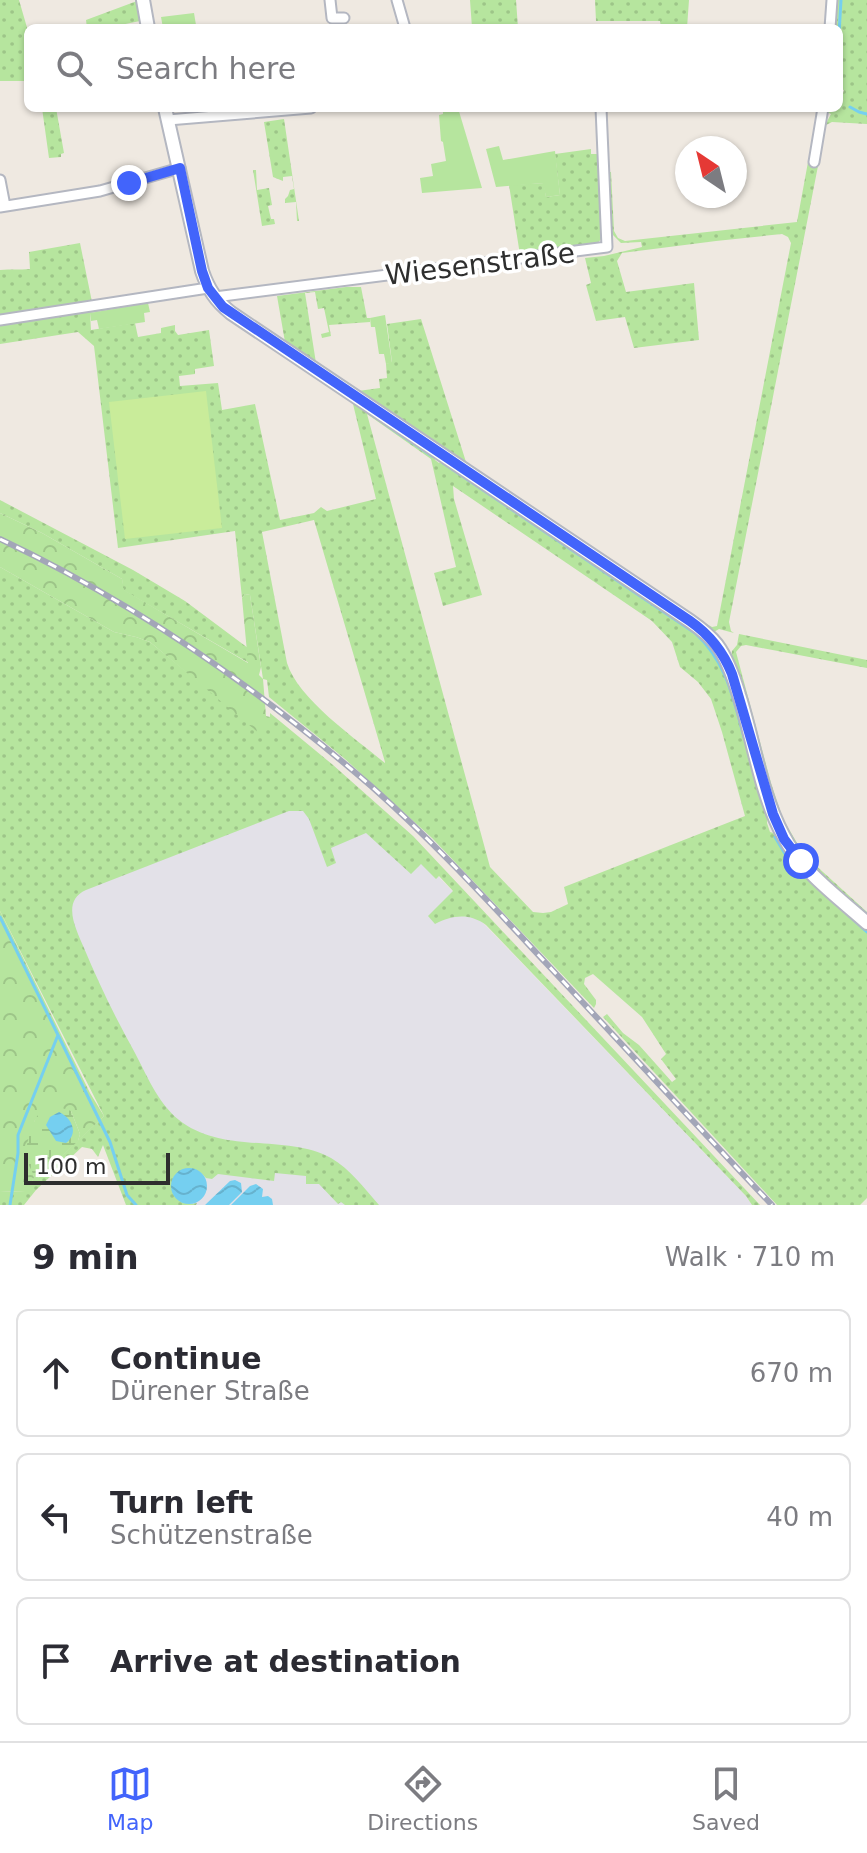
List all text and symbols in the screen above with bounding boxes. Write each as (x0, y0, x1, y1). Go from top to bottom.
search box (24, 24, 843, 112)
icon: search (52, 46, 96, 90)
text: Search here (116, 51, 296, 86)
north arrow (675, 136, 747, 208)
route end (111, 165, 147, 201)
street label: Wiesenstraße (383, 236, 577, 292)
route start (783, 843, 819, 879)
scale bar (24, 1149, 170, 1185)
text: 100 m (36, 1154, 106, 1179)
text: 9 min (32, 1237, 139, 1277)
text: Walk · 710 m (665, 1242, 835, 1272)
text: Continue (110, 1341, 262, 1376)
icon: ahead (34, 1351, 78, 1395)
text: 670 m (750, 1358, 833, 1388)
text: Dürener Straße (110, 1376, 310, 1406)
text: Turn left (110, 1485, 253, 1520)
icon: left (34, 1495, 78, 1539)
text: 40 m (766, 1502, 833, 1532)
text: Schützenstraße (110, 1520, 313, 1550)
icon: arrive (34, 1639, 78, 1683)
text: Arrive at destination (110, 1644, 461, 1679)
tab: Map (107, 1762, 153, 1835)
tab: Directions (367, 1762, 478, 1835)
tab: Saved (692, 1762, 760, 1835)

